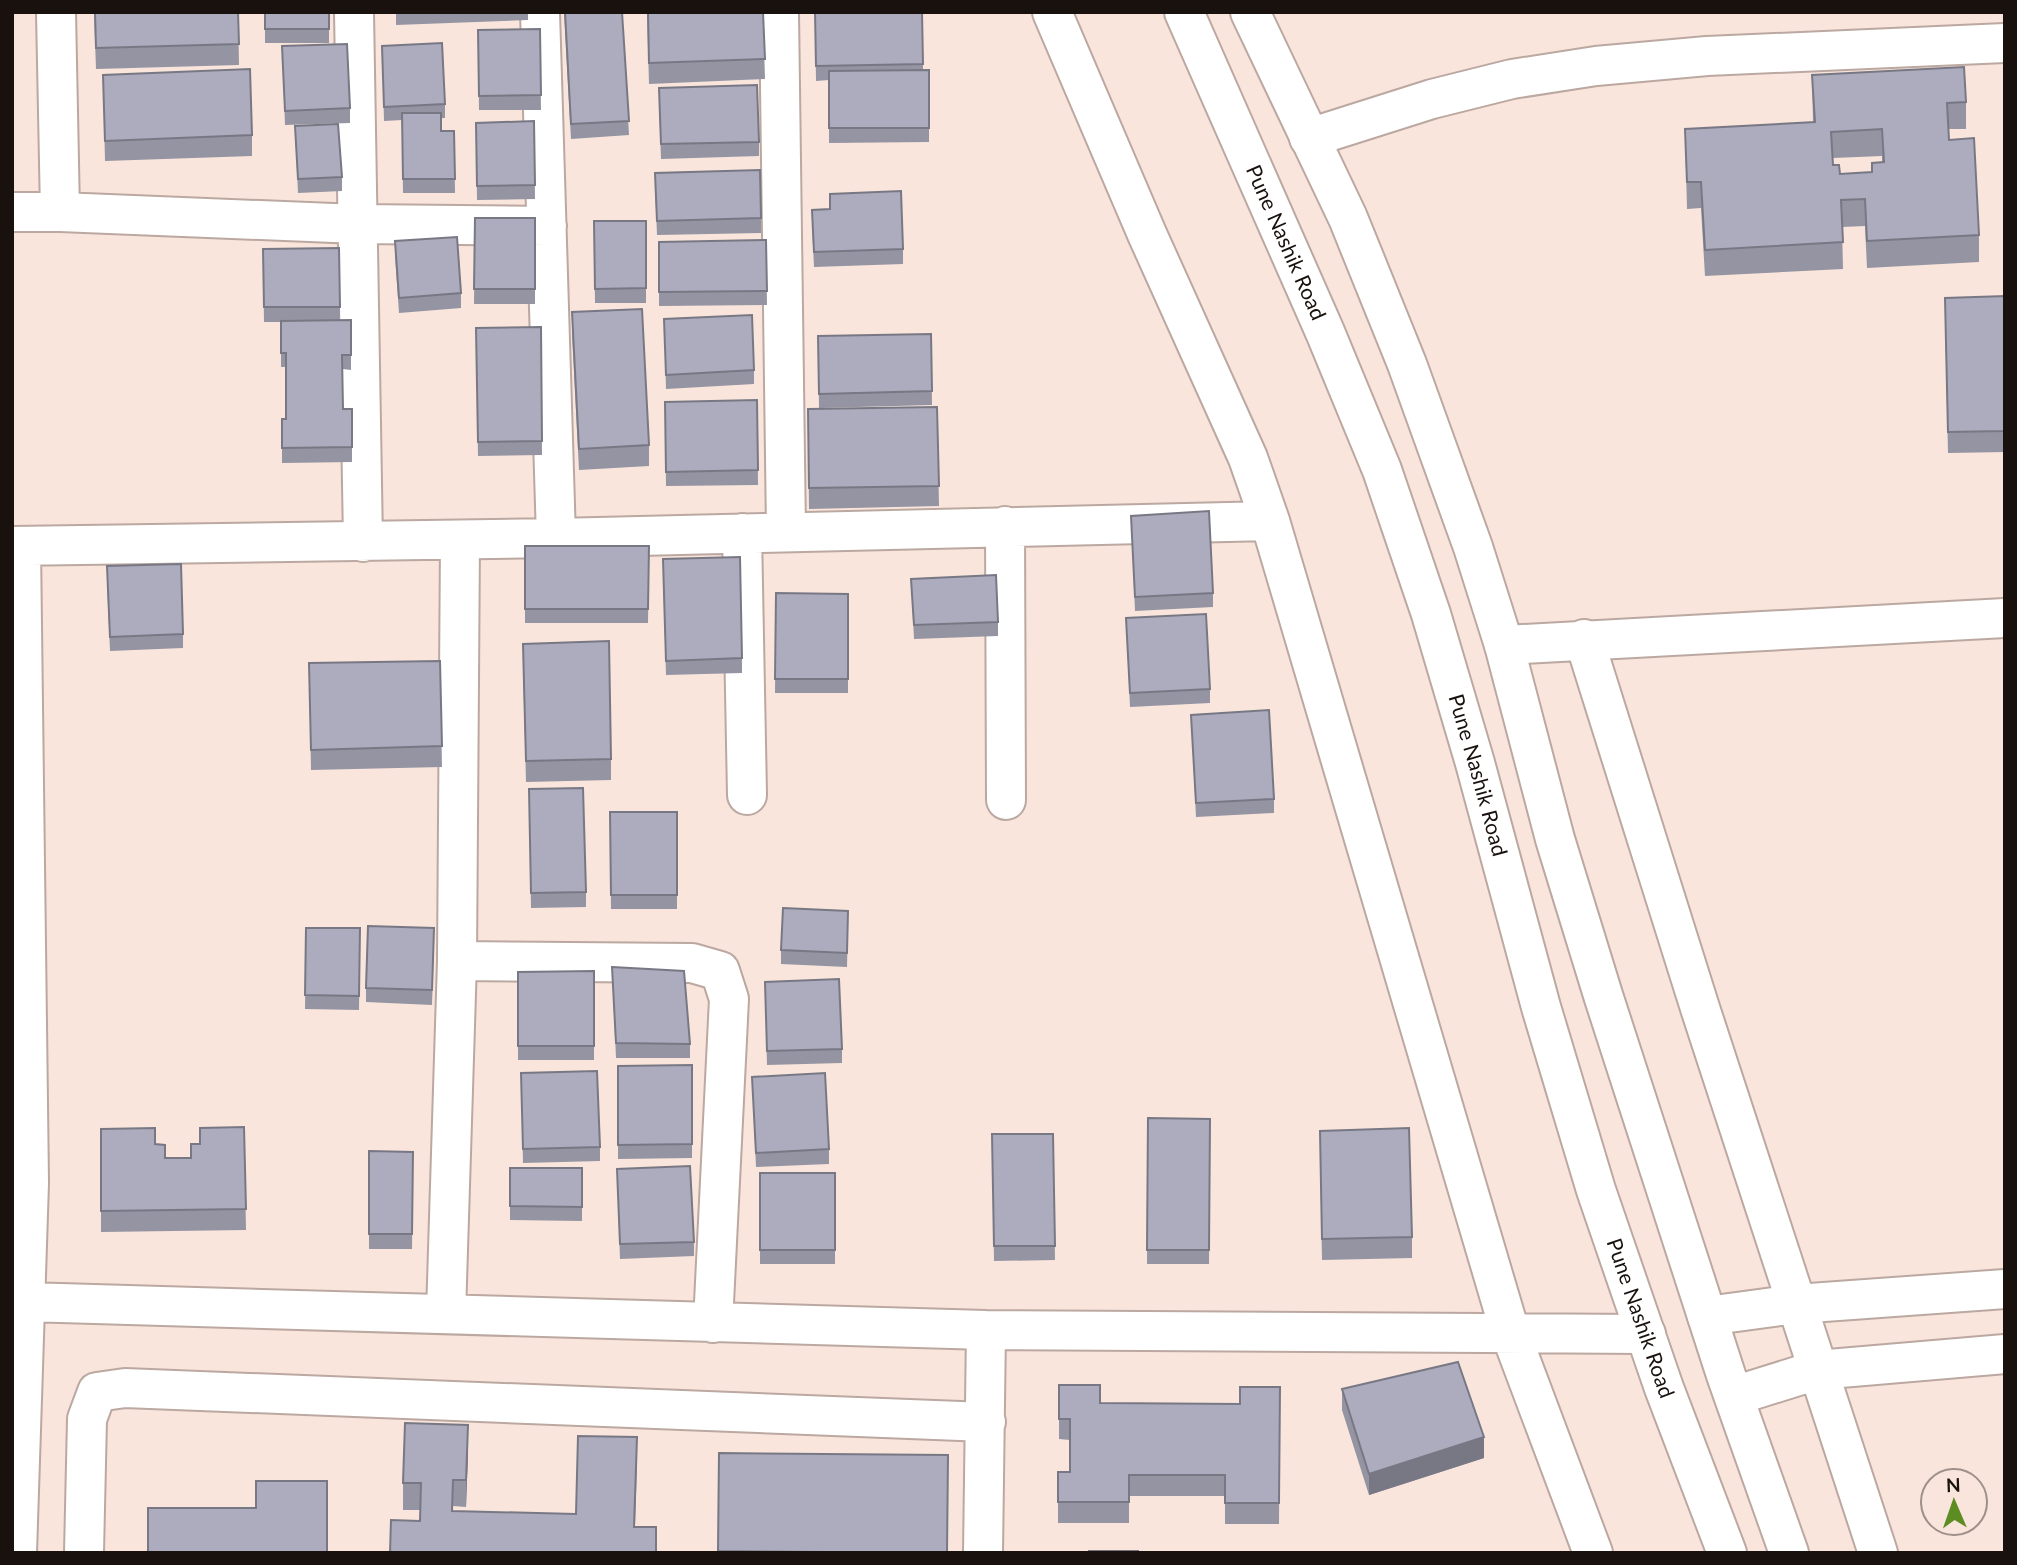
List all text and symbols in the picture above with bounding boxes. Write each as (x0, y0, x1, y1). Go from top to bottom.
street label: Pune Nashik Road (1242, 160, 1332, 324)
street label: Pune Nashik Road (1444, 691, 1514, 859)
street label: Pune Nashik Road (1603, 1235, 1681, 1401)
north arrow (1919, 1467, 1989, 1537)
text: N (1946, 1473, 1961, 1496)

